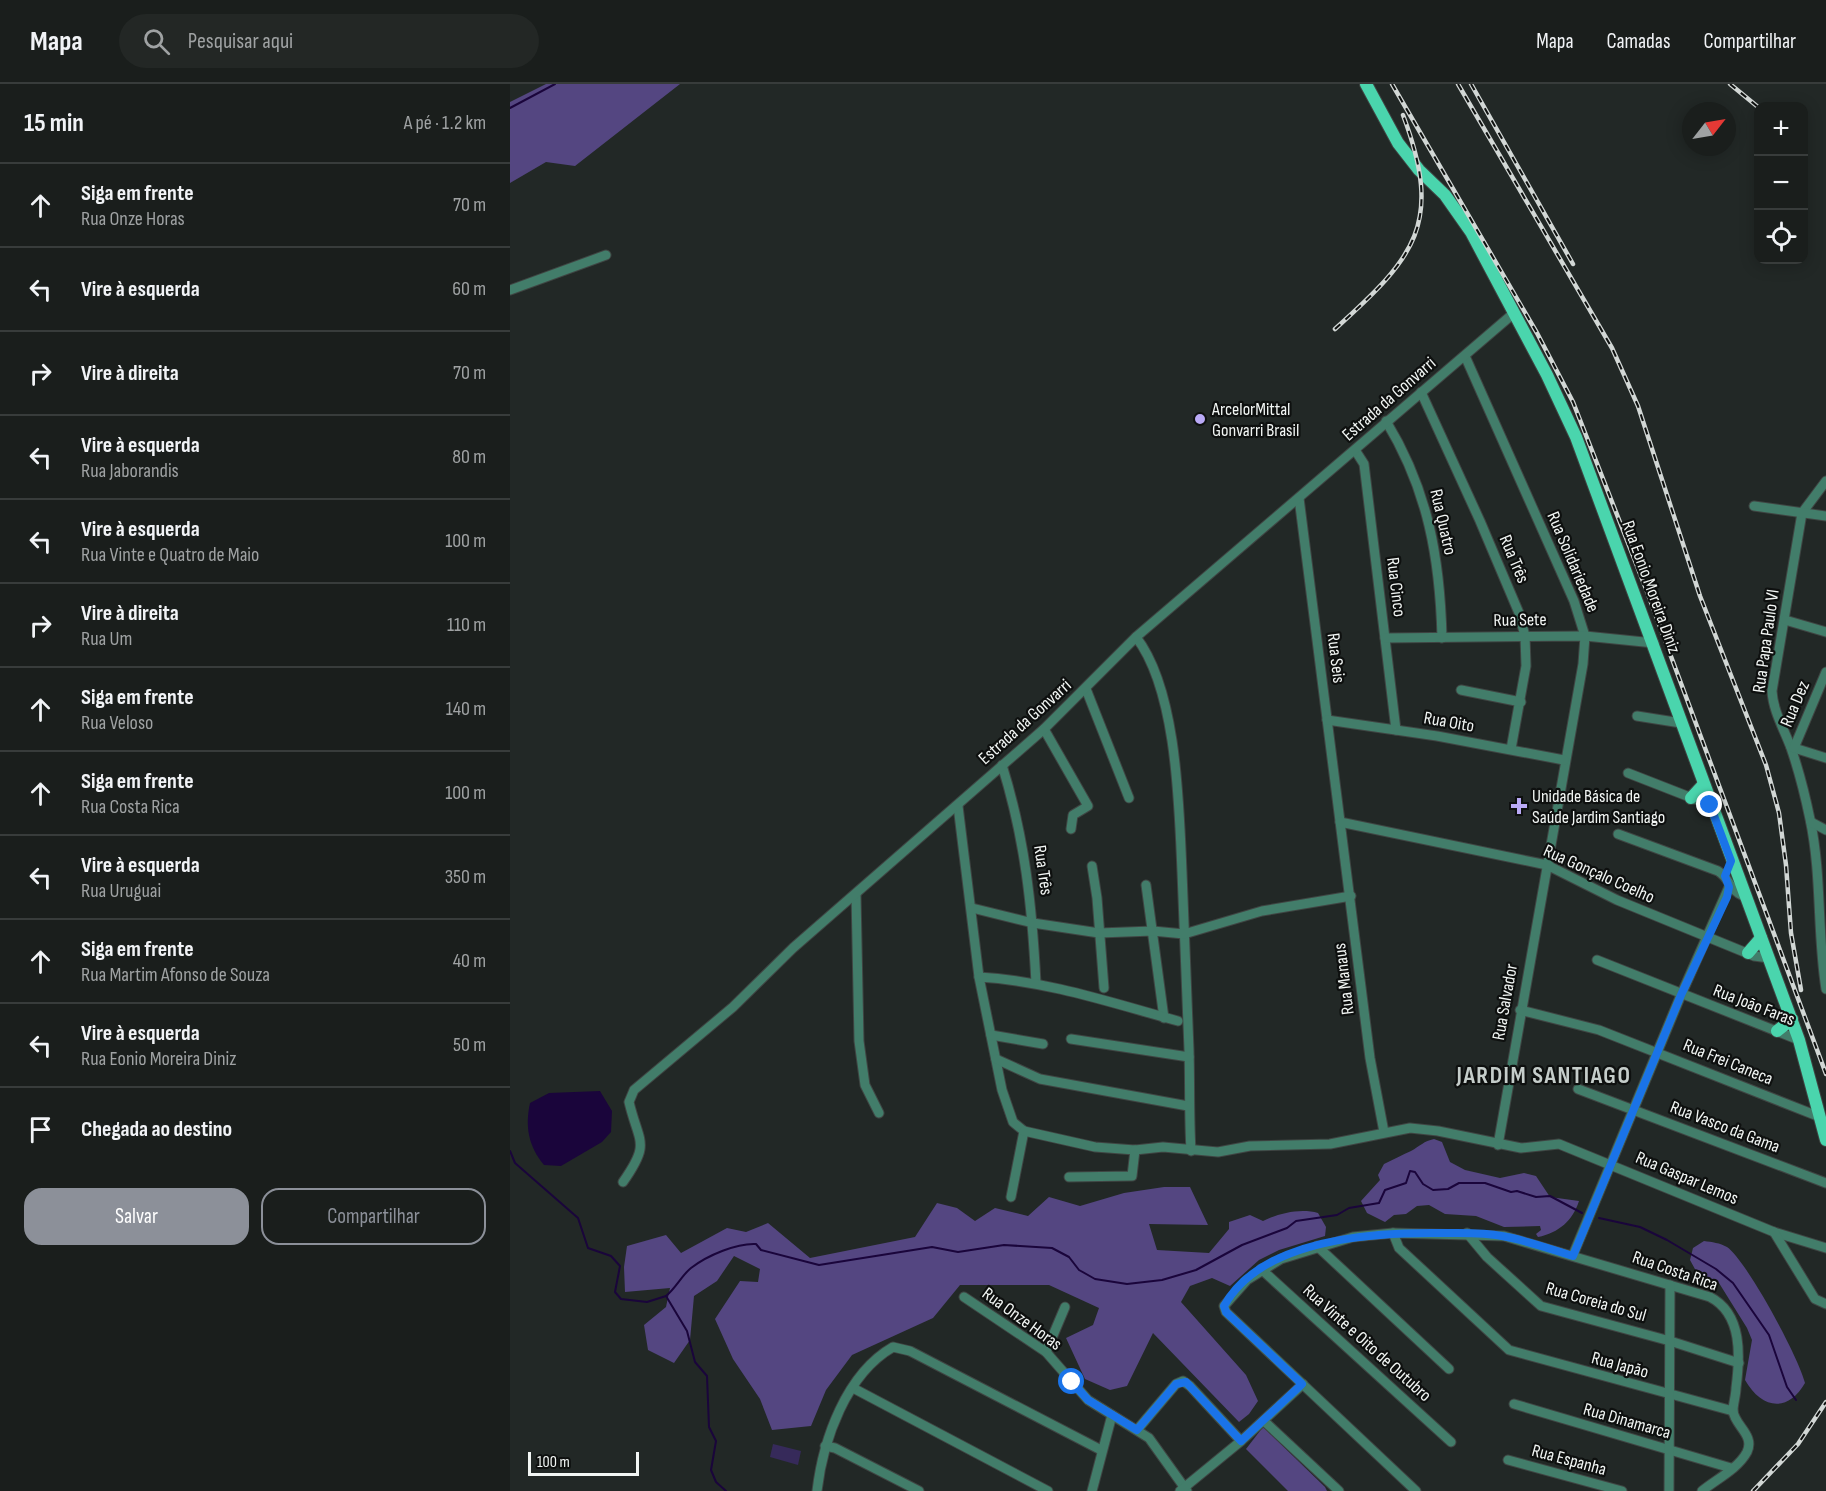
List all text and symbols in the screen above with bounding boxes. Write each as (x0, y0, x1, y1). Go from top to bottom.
search box (119, 14, 539, 68)
text: Mapa (30, 25, 83, 58)
icon: search (140, 25, 173, 58)
text: Pesquisar aqui (188, 28, 293, 55)
text: Mapa (1536, 29, 1574, 54)
text: Camadas (1607, 29, 1670, 54)
text: Compartilhar (1703, 29, 1796, 54)
north arrow (1682, 102, 1736, 156)
map controls (1754, 102, 1808, 264)
button: + (1754, 102, 1808, 156)
text: 15 min (24, 108, 84, 139)
text: A pé · 1.2 km (404, 111, 486, 135)
button: − (1754, 156, 1808, 210)
text: Siga em frente (81, 180, 194, 207)
icon: ahead (24, 189, 57, 222)
text: 70 m (453, 193, 486, 217)
text: Rua Onze Horas (81, 207, 185, 231)
button: locate (1754, 210, 1808, 264)
icon: left (24, 273, 57, 306)
text: Vire à esquerda (81, 276, 200, 303)
text: 60 m (452, 277, 486, 301)
street label: Estrada da Gonvarri (1338, 353, 1440, 445)
icon: right (24, 357, 57, 390)
text: Vire à direita (81, 360, 179, 387)
text: 70 m (453, 361, 486, 385)
place label: ArcelorMittal Gonvarri Brasil (1211, 399, 1299, 441)
marker: ArcelorMittal Gonvarri Brasil (1193, 412, 1207, 426)
text: Vire à esquerda (81, 432, 200, 459)
icon: left (24, 441, 57, 474)
text: 80 m (452, 445, 486, 469)
text: Rua Jaborandis (81, 459, 179, 483)
street label: Rua Quatro (1425, 487, 1461, 557)
street label: Rua Solidariedade (1542, 509, 1604, 615)
text: Vire à esquerda (81, 516, 200, 543)
street label: Rua Eonio Moreira Diniz (1617, 518, 1685, 657)
icon: left (24, 525, 57, 558)
text: 100 m (445, 529, 486, 553)
street label: Rua Três (1495, 532, 1533, 586)
text: Rua Vinte e Quatro de Maio (81, 543, 259, 567)
street label: Rua Cinco (1382, 556, 1410, 618)
street label: Rua Papa Paulo VI (1748, 588, 1784, 694)
text: Vire à direita (81, 600, 179, 627)
icon: right (24, 609, 57, 642)
street label: Rua Sete (1493, 609, 1547, 631)
text: 110 m (447, 613, 486, 637)
text: Rua Um (81, 627, 132, 651)
street label: Rua Seis (1323, 632, 1349, 684)
street label: Estrada da Gonvarri (974, 675, 1076, 769)
street label: Rua Dez (1776, 677, 1814, 730)
text: Siga em frente (81, 684, 194, 711)
icon: ahead (24, 693, 57, 726)
text: 140 m (446, 697, 486, 721)
street label: Rua Oito (1422, 707, 1476, 737)
text: Rua Veloso (81, 711, 153, 735)
text: Siga em frente (81, 768, 194, 795)
icon: ahead (24, 777, 57, 810)
text: 100 m (445, 781, 486, 805)
place label: Unidade Básica de Saúde Jardim Santiago (1532, 786, 1665, 828)
route end (1696, 791, 1722, 817)
text: Rua Costa Rica (81, 795, 180, 819)
marker: Unidade Básica de Saúde Jardim Santiago (1510, 797, 1528, 815)
street label: Rua Gonçalo Coelho (1540, 840, 1658, 908)
street label: Rua Três (1029, 844, 1057, 896)
text: Vire à esquerda (81, 852, 200, 879)
icon: left (24, 861, 57, 894)
text: 350 m (445, 865, 486, 889)
text: Rua Uruguai (81, 879, 161, 903)
text: Siga em frente (81, 936, 194, 963)
street label: Rua Manaus (1329, 942, 1359, 1016)
icon: ahead (24, 945, 57, 978)
text: 40 m (453, 949, 486, 973)
street label: Rua Salvador (1488, 962, 1522, 1042)
text: Rua Martim Afonso de Souza (81, 963, 270, 987)
street label: Rua João Faras (1710, 980, 1798, 1030)
text: Vire à esquerda (81, 1020, 200, 1047)
icon: left (24, 1029, 57, 1062)
text: 50 m (453, 1033, 486, 1057)
street label: Rua Frei Caneca (1680, 1034, 1776, 1090)
text: Rua Eonio Moreira Diniz (81, 1047, 236, 1071)
district label: JARDIM SANTIAGO (1456, 1061, 1631, 1090)
street label: Rua Vasco da Gama (1667, 1096, 1783, 1158)
icon: arrive (24, 1113, 57, 1146)
text: Chegada ao destino (81, 1116, 232, 1143)
street label: Rua Gaspar Lemos (1632, 1147, 1742, 1209)
button: Salvar (24, 1188, 249, 1245)
button: Compartilhar (261, 1188, 486, 1245)
street label: Rua Costa Rica (1630, 1247, 1721, 1295)
street label: Rua Coreia do Sul (1543, 1278, 1649, 1326)
street label: Rua Vinte e Oito de Outubro (1299, 1280, 1435, 1406)
street label: Rua Onze Horas (978, 1283, 1066, 1355)
street label: Rua Japão (1589, 1347, 1651, 1383)
route start (1058, 1368, 1084, 1394)
street label: Rua Dinamarca (1581, 1399, 1673, 1443)
street label: Rua Espanha (1529, 1440, 1609, 1480)
scale bar (528, 1449, 639, 1476)
text: 100 m (537, 1453, 570, 1472)

